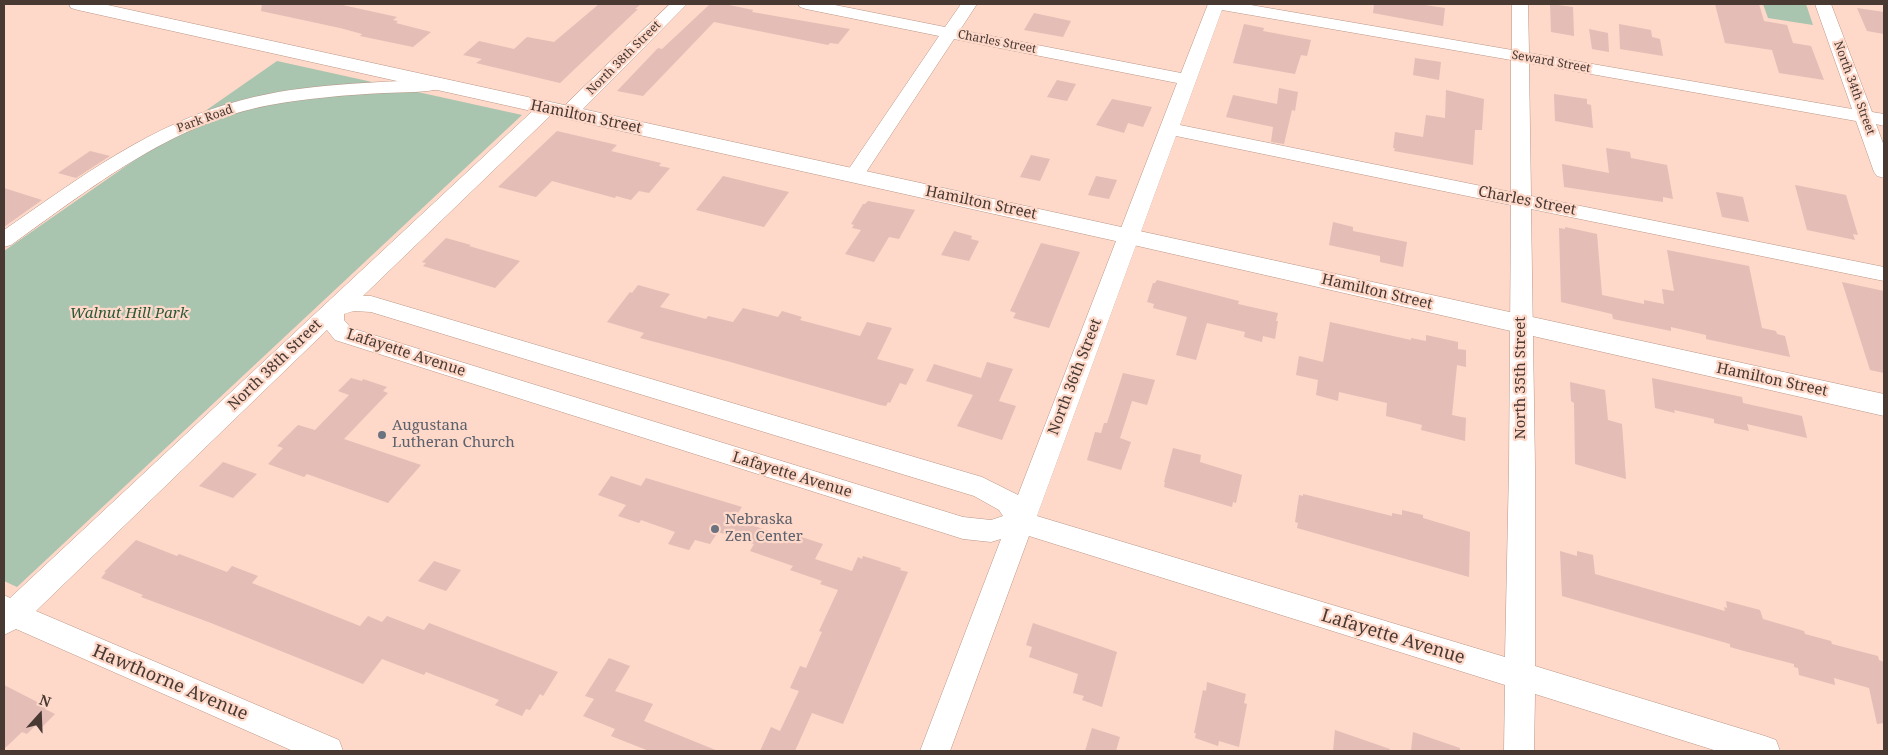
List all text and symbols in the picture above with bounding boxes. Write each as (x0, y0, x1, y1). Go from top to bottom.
street label: North 38th Street (584, 18, 664, 98)
street label: Charles Street (957, 27, 1037, 57)
street label: North 34th Street (1830, 39, 1878, 137)
street label: Seward Street (1511, 48, 1591, 76)
street label: Hamilton Street (529, 96, 643, 138)
street label: Park Road (175, 102, 235, 136)
street label: Hamilton Street (924, 182, 1038, 224)
street label: Charles Street (1476, 183, 1578, 219)
street label: Hamilton Street (1320, 270, 1434, 314)
park label: Walnut Hill Park (70, 305, 188, 323)
street label: North 38th Street (224, 316, 326, 414)
street label: North 36th Street (1045, 316, 1105, 438)
street label: North 35th Street (1512, 316, 1530, 440)
street label: Lafayette Avenue (344, 325, 468, 381)
street label: Hamilton Street (1715, 359, 1829, 401)
place label: Augustana Lutheran Church (392, 417, 515, 452)
marker: Augustana Lutheran Church (376, 429, 388, 441)
street label: Lafayette Avenue (730, 448, 854, 502)
place label: Nebraska Zen Center (725, 511, 803, 546)
marker: Nebraska Zen Center (709, 523, 721, 535)
street label: Lafayette Avenue (1319, 605, 1467, 669)
street label: Hawthorne Avenue (89, 640, 251, 726)
north arrow (15, 690, 65, 740)
text: N (37, 690, 54, 711)

